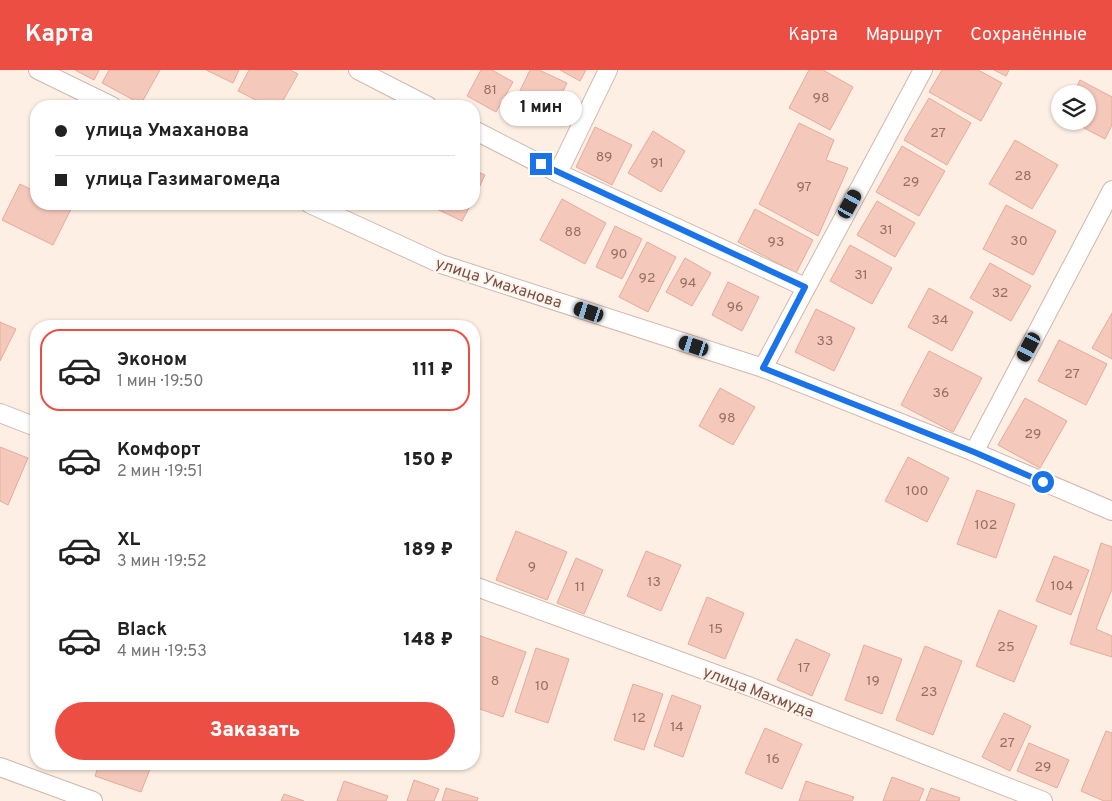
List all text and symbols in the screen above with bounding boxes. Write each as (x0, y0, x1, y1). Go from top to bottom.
text: Карта (25, 20, 94, 50)
text: Карта (788, 24, 838, 47)
text: Маршрут (866, 24, 942, 47)
text: Сохранённые (970, 24, 1087, 47)
house number: 81 (483, 82, 497, 99)
map controls (1051, 85, 1096, 130)
button: layers (1051, 85, 1096, 130)
house number: 98 (813, 90, 829, 107)
callout: 1 мин (500, 92, 582, 126)
text: 1 мин (520, 98, 562, 118)
text: улица Умаханова (85, 119, 249, 143)
house number: 27 (930, 125, 946, 142)
house number: 89 (596, 149, 612, 166)
route end (530, 153, 552, 175)
house number: 91 (650, 155, 664, 172)
text: улица Газимагомеда (85, 168, 280, 192)
house number: 28 (1014, 168, 1032, 185)
house number: 29 (903, 174, 919, 191)
house number: 97 (796, 179, 812, 196)
car (836, 187, 863, 221)
house number: 31 (879, 222, 893, 239)
house number: 88 (564, 224, 582, 241)
house number: 30 (1010, 233, 1028, 250)
house number: 93 (768, 234, 784, 251)
house number: 90 (610, 246, 628, 263)
street label: улица Умаханова (433, 254, 564, 314)
house number: 31 (854, 267, 868, 284)
house number: 92 (639, 270, 655, 287)
house number: 94 (679, 275, 697, 292)
house number: 32 (992, 285, 1008, 302)
house number: 96 (727, 299, 743, 316)
car (572, 300, 605, 324)
house number: 34 (931, 312, 949, 329)
car (1015, 330, 1042, 364)
house number: 33 (817, 333, 833, 350)
car (677, 334, 710, 358)
icon: car (57, 348, 102, 393)
text: Эконом (117, 348, 187, 372)
text: 111 ₽ (412, 358, 453, 382)
house number: 27 (1064, 366, 1080, 383)
text: 1 мин · 19:50 (117, 372, 203, 392)
house number: 36 (933, 385, 949, 402)
house number: 98 (719, 410, 735, 427)
house number: 29 (1025, 426, 1041, 443)
icon: car (57, 438, 102, 483)
text: Комфорт (117, 438, 200, 462)
text: 150 ₽ (404, 448, 453, 472)
text: 2 мин · 19:51 (117, 462, 203, 482)
route start (1032, 471, 1054, 493)
house number: 100 (905, 483, 929, 500)
house number: 102 (975, 517, 997, 534)
icon: car (57, 528, 102, 573)
text: XL (117, 528, 140, 552)
text: 189 ₽ (404, 538, 453, 562)
text: 3 мин · 19:52 (117, 552, 207, 572)
house number: 9 (528, 559, 536, 576)
house number: 13 (647, 574, 661, 591)
house number: 104 (1051, 578, 1073, 595)
house number: 11 (575, 579, 585, 596)
icon: car (57, 618, 102, 663)
text: Black (117, 618, 167, 642)
house number: 15 (709, 621, 723, 638)
text: 148 ₽ (403, 628, 453, 652)
house number: 25 (997, 639, 1015, 656)
text: 4 мин · 19:53 (117, 642, 207, 662)
house number: 17 (798, 660, 810, 677)
street label: улица Махмуда (700, 662, 817, 723)
house number: 8 (491, 673, 499, 690)
house number: 19 (866, 673, 880, 690)
house number: 10 (535, 678, 549, 695)
house number: 23 (921, 684, 938, 701)
button: Заказать (55, 702, 455, 760)
house number: 12 (632, 710, 646, 727)
house number: 14 (670, 719, 684, 736)
house number: 27 (999, 735, 1015, 752)
house number: 16 (766, 751, 780, 768)
house number: 29 (1035, 759, 1051, 776)

